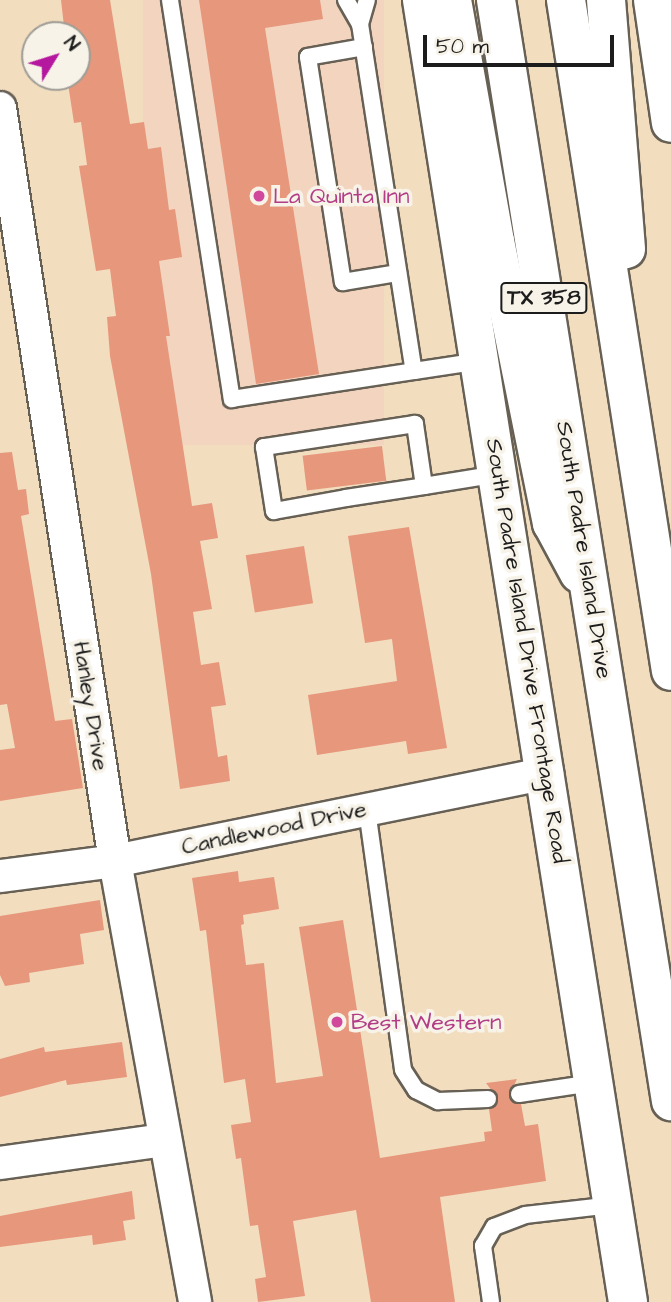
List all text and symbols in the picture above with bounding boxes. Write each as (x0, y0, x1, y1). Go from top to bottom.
north arrow (21, 21, 91, 91)
scale bar (426, 21, 617, 65)
text: N (57, 31, 86, 57)
text: 50 m (436, 32, 489, 61)
place label: La Quinta Inn (273, 182, 410, 210)
marker: La Quinta Inn (251, 188, 267, 204)
road number: TX 358 (500, 280, 588, 316)
street label: South Padre Island Drive (550, 419, 618, 681)
street label: South Padre Island Drive Frontage Road (480, 437, 574, 865)
street label: Hanley Drive (67, 639, 115, 773)
street label: Candlewood Drive (179, 795, 369, 861)
place label: Best Western (351, 1008, 501, 1036)
marker: Best Western (329, 1014, 345, 1030)

